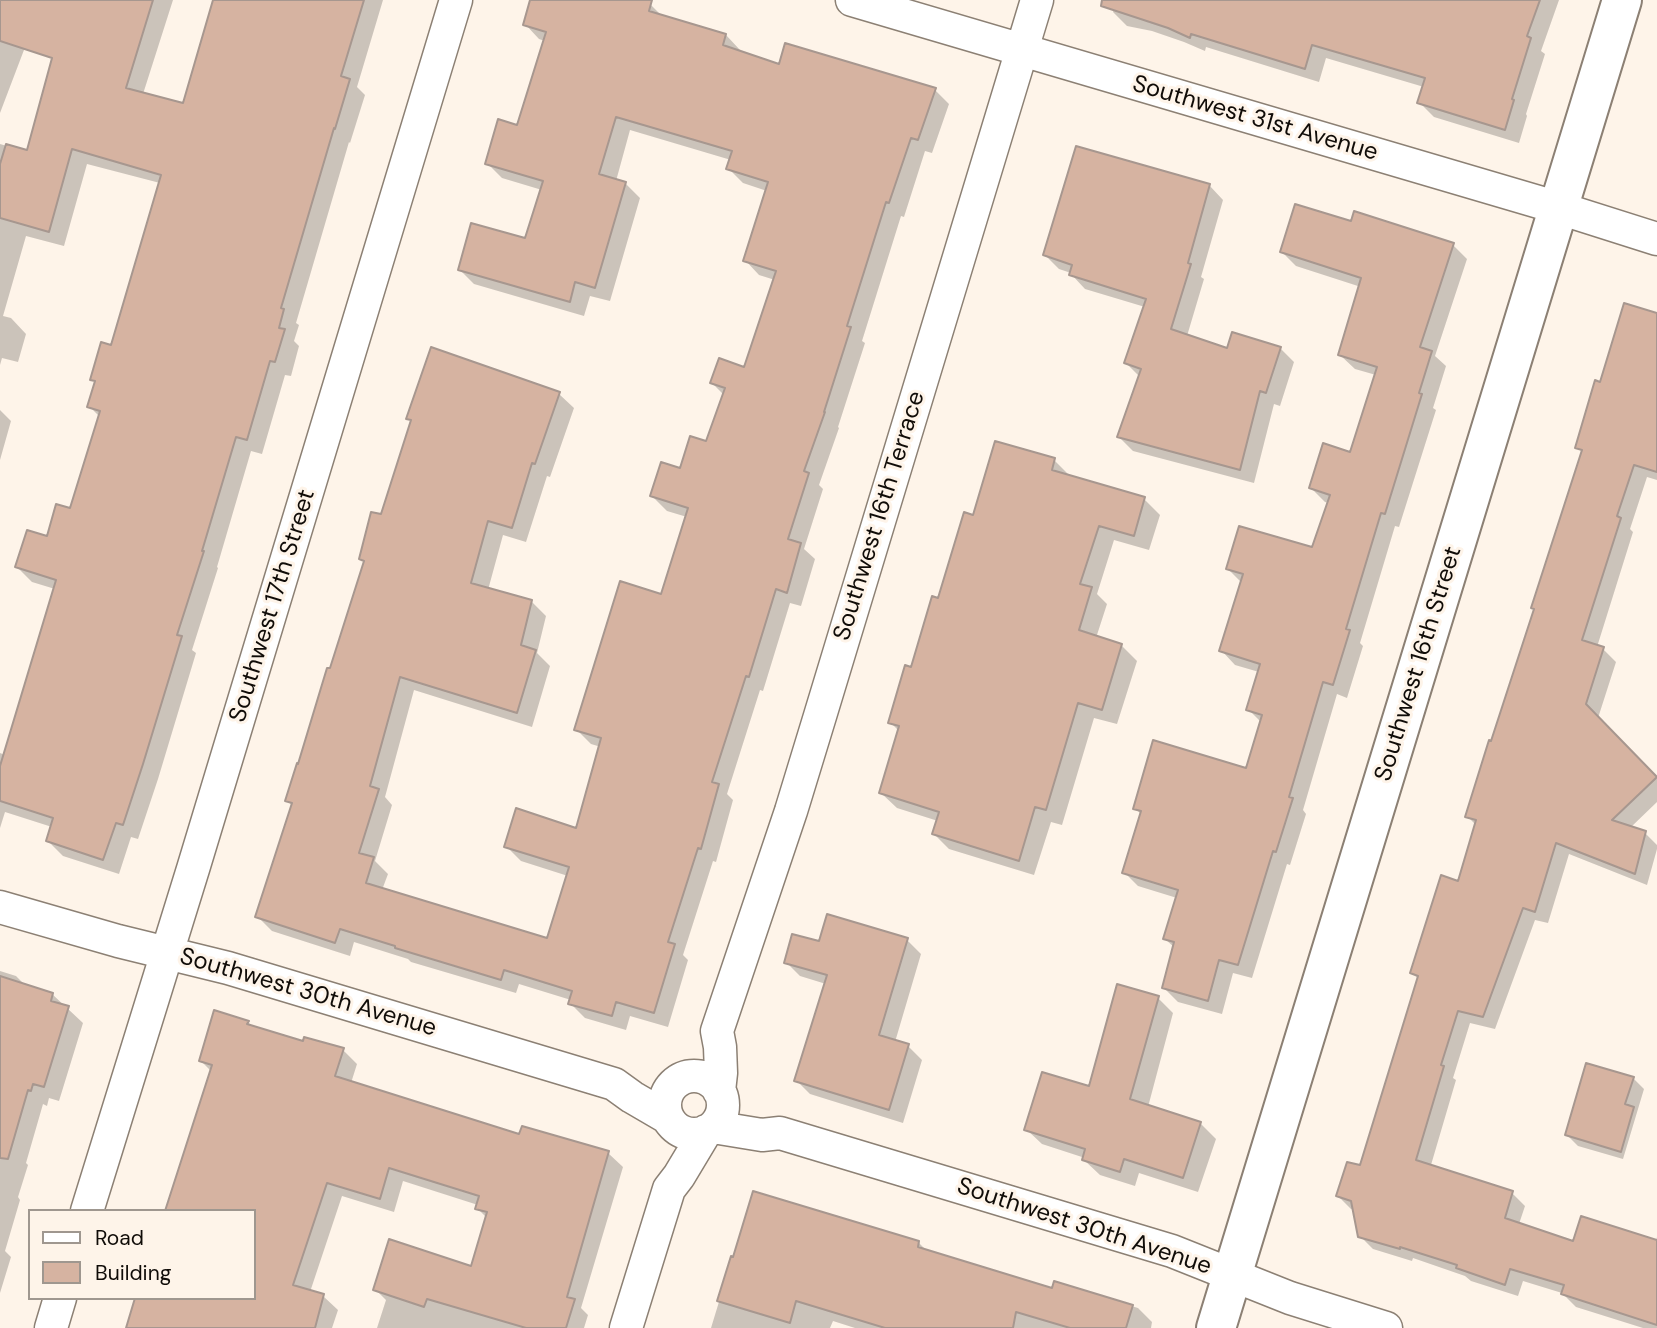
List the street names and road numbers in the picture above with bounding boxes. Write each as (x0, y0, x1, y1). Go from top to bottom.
street label: Southwest 31st Avenue (1129, 70, 1381, 168)
street label: Southwest 16th Terrace (828, 388, 932, 644)
street label: Southwest 17th Street (224, 486, 322, 726)
street label: Southwest 16th Street (1370, 543, 1468, 785)
street label: Southwest 30th Avenue (176, 943, 440, 1043)
street label: Southwest 30th Avenue (953, 1172, 1215, 1282)

